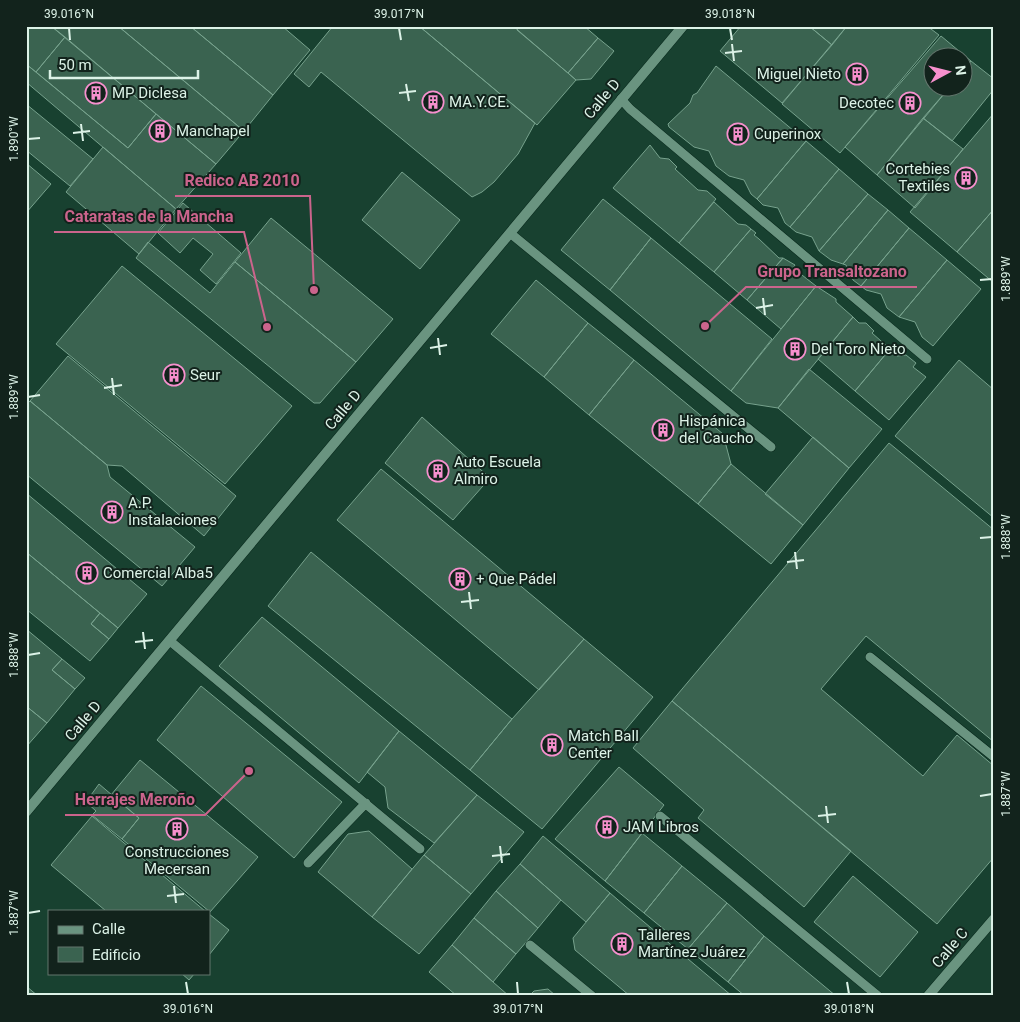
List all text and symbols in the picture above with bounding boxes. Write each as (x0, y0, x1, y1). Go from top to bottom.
text: 39.016°N (44, 7, 94, 21)
text: 39.017°N (374, 7, 424, 21)
text: 39.018°N (705, 7, 755, 21)
scale bar (50, 48, 198, 80)
north arrow (922, 48, 972, 98)
text: 50 m (58, 56, 92, 74)
building icon: Miguel Nieto (845, 62, 869, 86)
place label: Miguel Nieto (757, 65, 841, 83)
text: N (952, 65, 969, 76)
street label: Calle D (580, 75, 624, 123)
building icon: MP Diclesa (84, 81, 108, 105)
place label: MP Diclesa (112, 84, 187, 102)
building icon: MA.Y.CE. (421, 90, 445, 114)
building icon: Decotec (898, 91, 922, 115)
place label: MA.Y.CE. (449, 93, 510, 111)
place label: Decotec (839, 94, 894, 112)
text: 1.890°W (7, 116, 21, 162)
building icon: Manchapel (148, 119, 172, 143)
place label: Manchapel (176, 122, 250, 140)
building icon: Cuperinox (726, 122, 750, 146)
place label: Cuperinox (754, 125, 822, 143)
place label: Cortebies Textiles (886, 160, 950, 195)
callout: Redico AB 2010 (175, 165, 310, 196)
building icon: Cortebies Textiles (954, 166, 978, 190)
text: Redico AB 2010 (184, 171, 300, 190)
callout: Cataratas de la Mancha (54, 201, 244, 232)
text: Cataratas de la Mancha (64, 207, 234, 226)
callout: Grupo Transaltozano (746, 256, 917, 287)
text: 1.889°W (999, 256, 1013, 302)
text: Grupo Transaltozano (757, 262, 907, 281)
building icon: Del Toro Nieto (783, 337, 807, 361)
place label: Del Toro Nieto (811, 340, 905, 358)
building icon: Seur (162, 363, 186, 387)
place label: Seur (190, 366, 220, 384)
text: 1.889°W (7, 374, 21, 420)
street label: Calle D (321, 386, 365, 434)
place label: Hispánica del Caucho (679, 412, 754, 447)
building icon: Hispánica del Caucho (651, 418, 675, 442)
place label: Auto Escuela Almiro (454, 453, 541, 488)
building icon: Auto Escuela Almiro (426, 459, 450, 483)
place label: A.P. Instalaciones (128, 494, 217, 529)
building icon: A.P. Instalaciones (100, 500, 124, 524)
text: 1.888°W (999, 514, 1013, 560)
building icon: Comercial Alba5 (75, 561, 99, 585)
place label: Comercial Alba5 (103, 564, 213, 582)
building icon: + Que Pádel (448, 567, 472, 591)
place label: + Que Pádel (476, 570, 556, 588)
text: 1.888°W (7, 632, 21, 678)
street label: Calle D (61, 697, 105, 745)
place label: Match Ball Center (568, 727, 639, 762)
building icon: Match Ball Center (540, 733, 564, 757)
text: 1.887°W (999, 771, 1013, 817)
callout: Herrajes Meroño (65, 784, 205, 815)
text: Herrajes Meroño (75, 790, 195, 809)
building icon: JAM Libros (595, 815, 619, 839)
building icon: Construcciones Mecersan (165, 817, 189, 841)
place label: JAM Libros (623, 818, 699, 836)
place label: Construcciones Mecersan (125, 843, 229, 878)
text: 1.887°W (7, 890, 21, 936)
legend (48, 910, 210, 974)
text: Calle (92, 920, 125, 938)
street label: Calle C (928, 924, 972, 972)
place label: Talleres Martínez Juárez (638, 926, 746, 961)
building icon: Talleres Martínez Juárez (610, 932, 634, 956)
text: Edificio (92, 946, 141, 964)
text: 39.016°N (163, 1002, 213, 1016)
text: 39.017°N (493, 1002, 543, 1016)
text: 39.018°N (824, 1002, 874, 1016)

